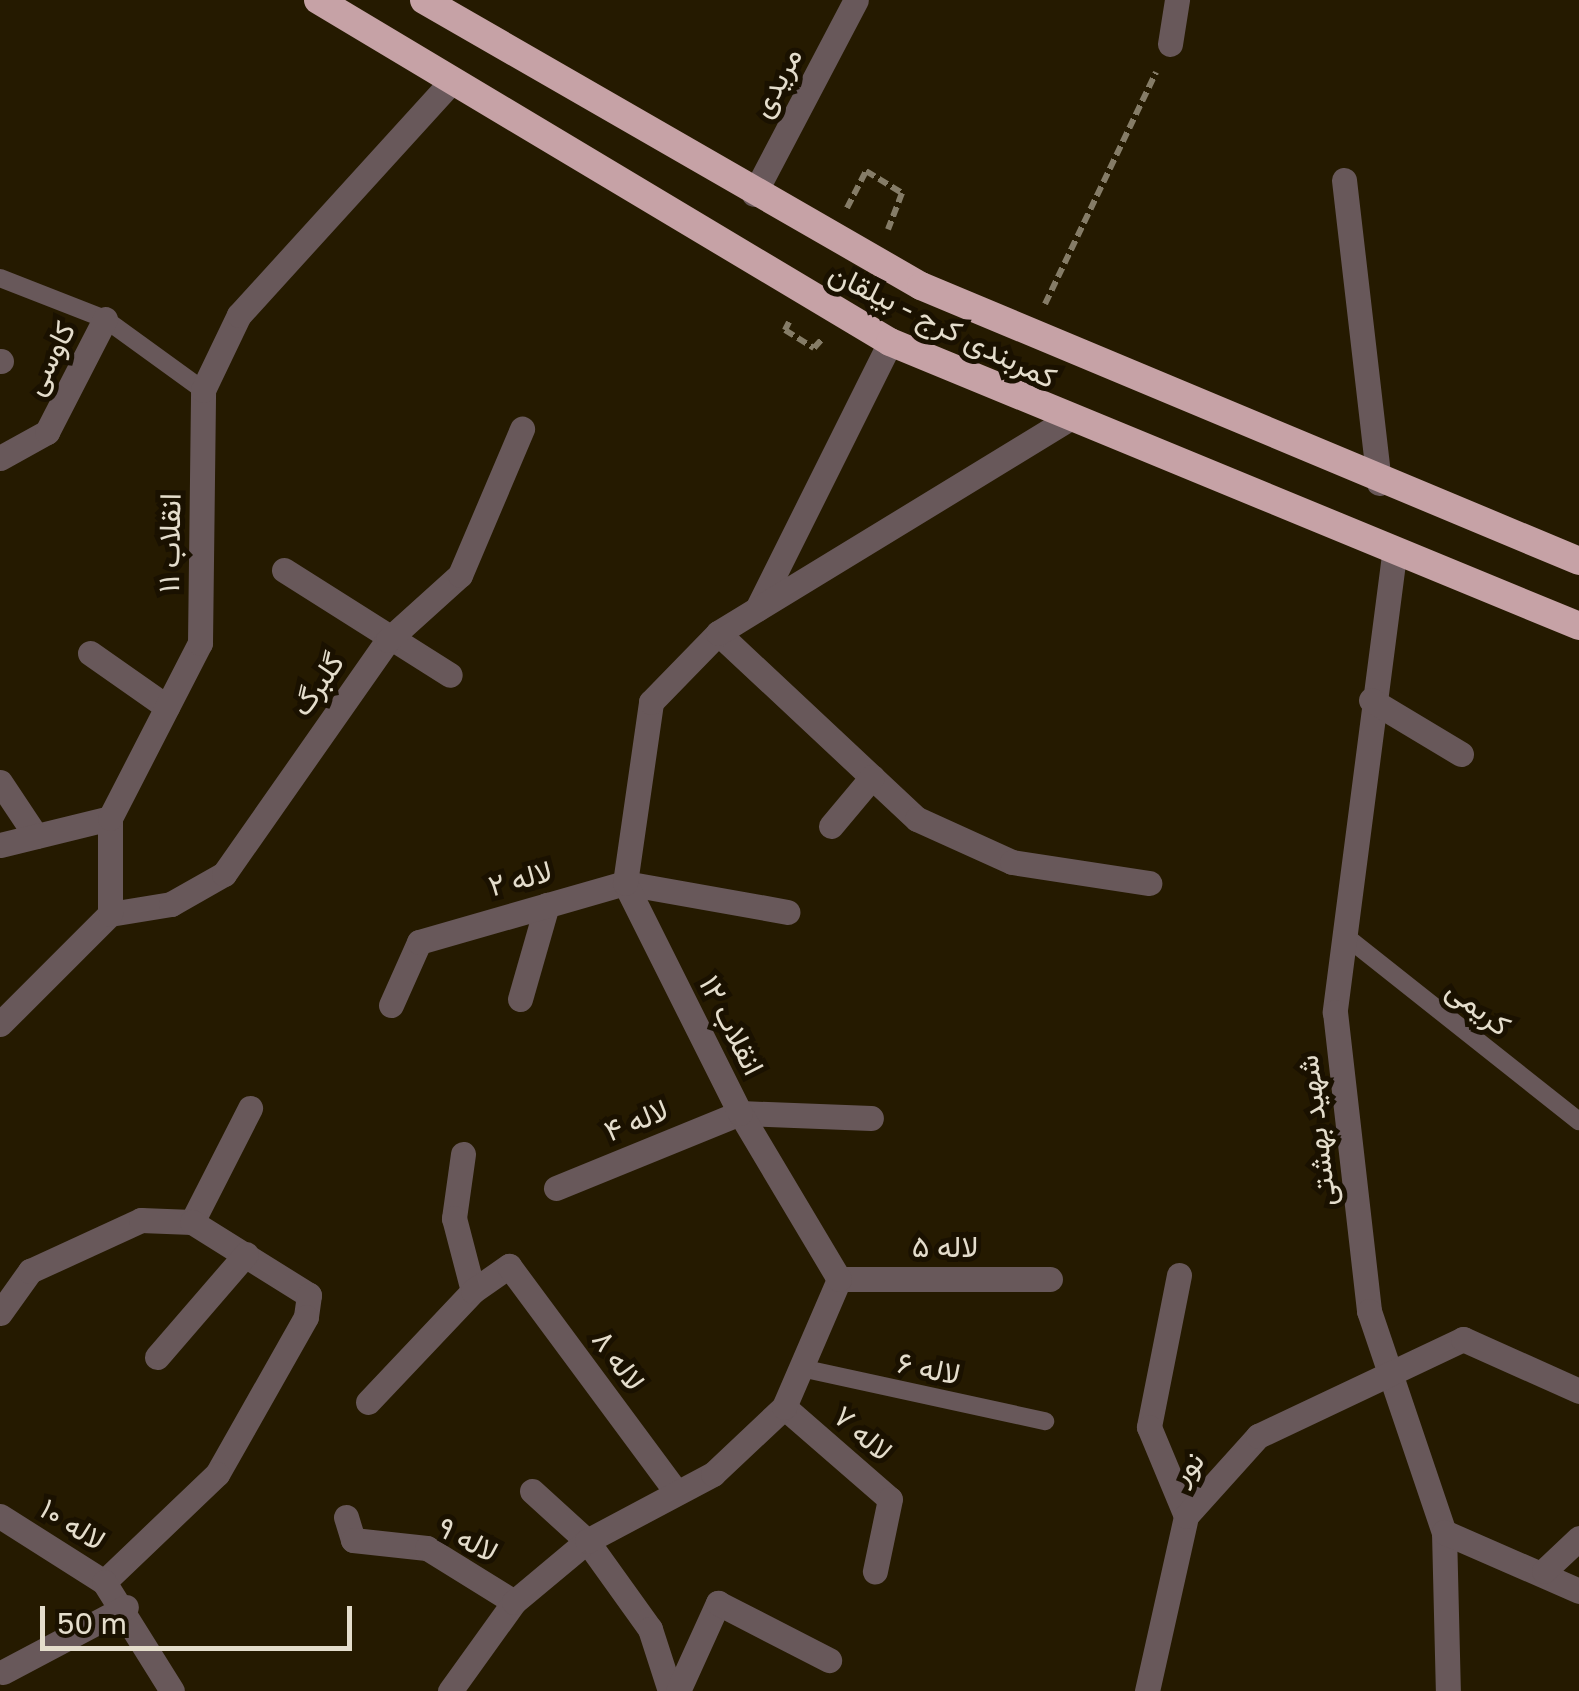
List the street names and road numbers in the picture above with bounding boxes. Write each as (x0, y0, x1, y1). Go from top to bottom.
street label: مریدی (743, 41, 809, 123)
street label: کمربندی کرج - بیلقان (823, 254, 1063, 396)
street label: کاوسی (15, 315, 83, 401)
street label: انقلاب ۱۱ (150, 493, 188, 593)
street label: گلبرگ (283, 646, 351, 722)
street label: لاله ۲ (484, 852, 556, 904)
street label: انقلاب ۱۲ (692, 969, 772, 1081)
street label: کریمی (1440, 971, 1518, 1043)
street label: شهید بهشتی (1289, 1053, 1343, 1209)
street label: لاله ۴ (599, 1091, 673, 1149)
street label: لاله ۵ (912, 1228, 978, 1264)
street label: لاله ۸ (585, 1323, 653, 1397)
street label: لاله ۶ (894, 1344, 964, 1392)
street label: لاله ۷ (826, 1398, 900, 1468)
street label: نور (1163, 1443, 1211, 1491)
street label: لاله ۱۰ (34, 1490, 112, 1558)
street label: لاله ۹ (432, 1508, 504, 1570)

